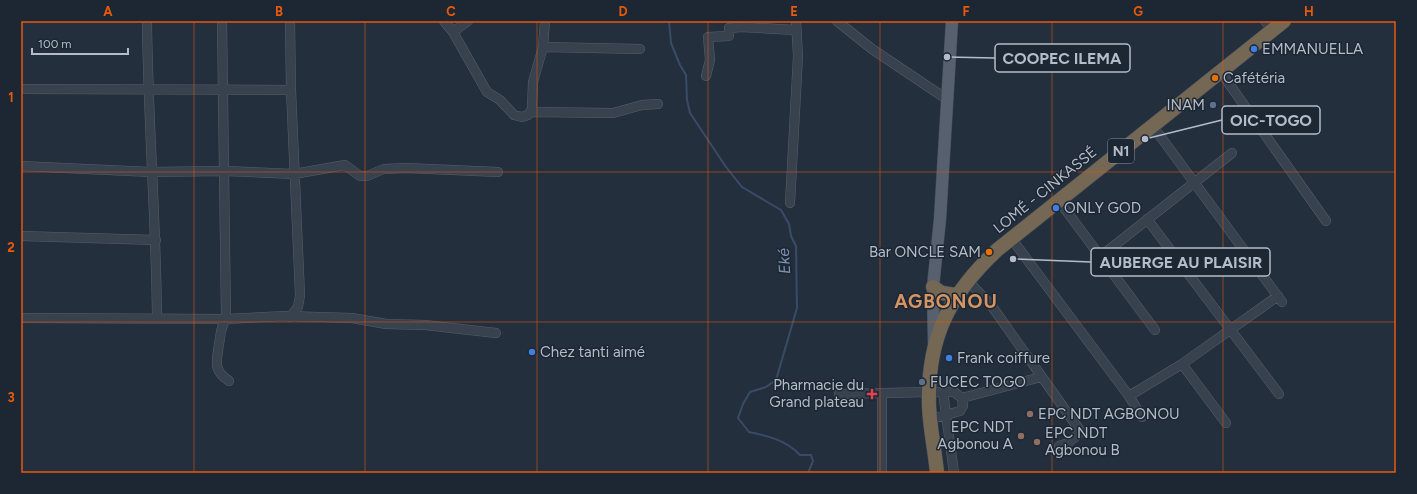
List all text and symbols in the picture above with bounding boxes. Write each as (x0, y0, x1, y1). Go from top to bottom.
text: A (103, 4, 113, 19)
text: B (275, 4, 283, 19)
text: C (446, 4, 456, 19)
text: D (618, 4, 628, 19)
text: E (790, 4, 798, 19)
text: F (962, 4, 970, 19)
text: G (1133, 4, 1143, 19)
text: H (1304, 4, 1314, 19)
scale bar (32, 30, 128, 56)
text: 100 m (38, 37, 72, 51)
place label: EMMANUELLA (1262, 40, 1363, 58)
callout: COOPEC ILEMA (995, 44, 1130, 72)
marker: EMMANUELLA (1249, 44, 1259, 54)
text: COOPEC ILEMA (1002, 49, 1122, 68)
place label: Cafétéria (1223, 69, 1285, 87)
marker: Cafétéria (1210, 73, 1220, 83)
text: 1 (8, 90, 14, 105)
place label: INAM (1166, 96, 1205, 114)
marker: INAM (1208, 100, 1218, 110)
callout: OIC-TOGO (1222, 106, 1320, 134)
text: OIC-TOGO (1230, 111, 1312, 130)
road number: N1 (1108, 139, 1134, 163)
street label: LOMÉ - CINKASSÉ (990, 143, 1100, 237)
place label: ONLY GOD (1064, 199, 1141, 217)
marker: ONLY GOD (1051, 203, 1061, 213)
text: 2 (7, 240, 15, 255)
place label: Bar ONCLE SAM (869, 243, 981, 261)
water label: Eké (774, 247, 794, 274)
marker: Bar ONCLE SAM (984, 247, 994, 257)
callout: AUBERGE AU PLAISIR (1091, 248, 1270, 276)
text: AUBERGE AU PLAISIR (1100, 253, 1262, 272)
district label: AGBONOU (894, 290, 998, 313)
place label: Chez tanti aimé (540, 343, 645, 361)
marker: Chez tanti aimé (527, 347, 537, 357)
place label: Frank coiffure (957, 349, 1050, 367)
marker: Frank coiffure (944, 353, 954, 363)
place label: FUCEC TOGO (930, 373, 1026, 391)
place label: Pharmacie du Grand plateau (769, 376, 864, 411)
marker: FUCEC TOGO (917, 377, 927, 387)
marker: Pharmacie du Grand plateau (867, 389, 877, 399)
text: 3 (7, 390, 15, 405)
place label: EPC NDT AGBONOU (1038, 405, 1180, 423)
marker: EPC NDT AGBONOU (1025, 409, 1035, 419)
place label: EPC NDT Agbonou A (937, 418, 1014, 453)
place label: EPC NDT Agbonou B (1045, 424, 1120, 459)
marker: EPC NDT Agbonou A (1016, 431, 1026, 441)
marker: EPC NDT Agbonou B (1032, 437, 1042, 447)

